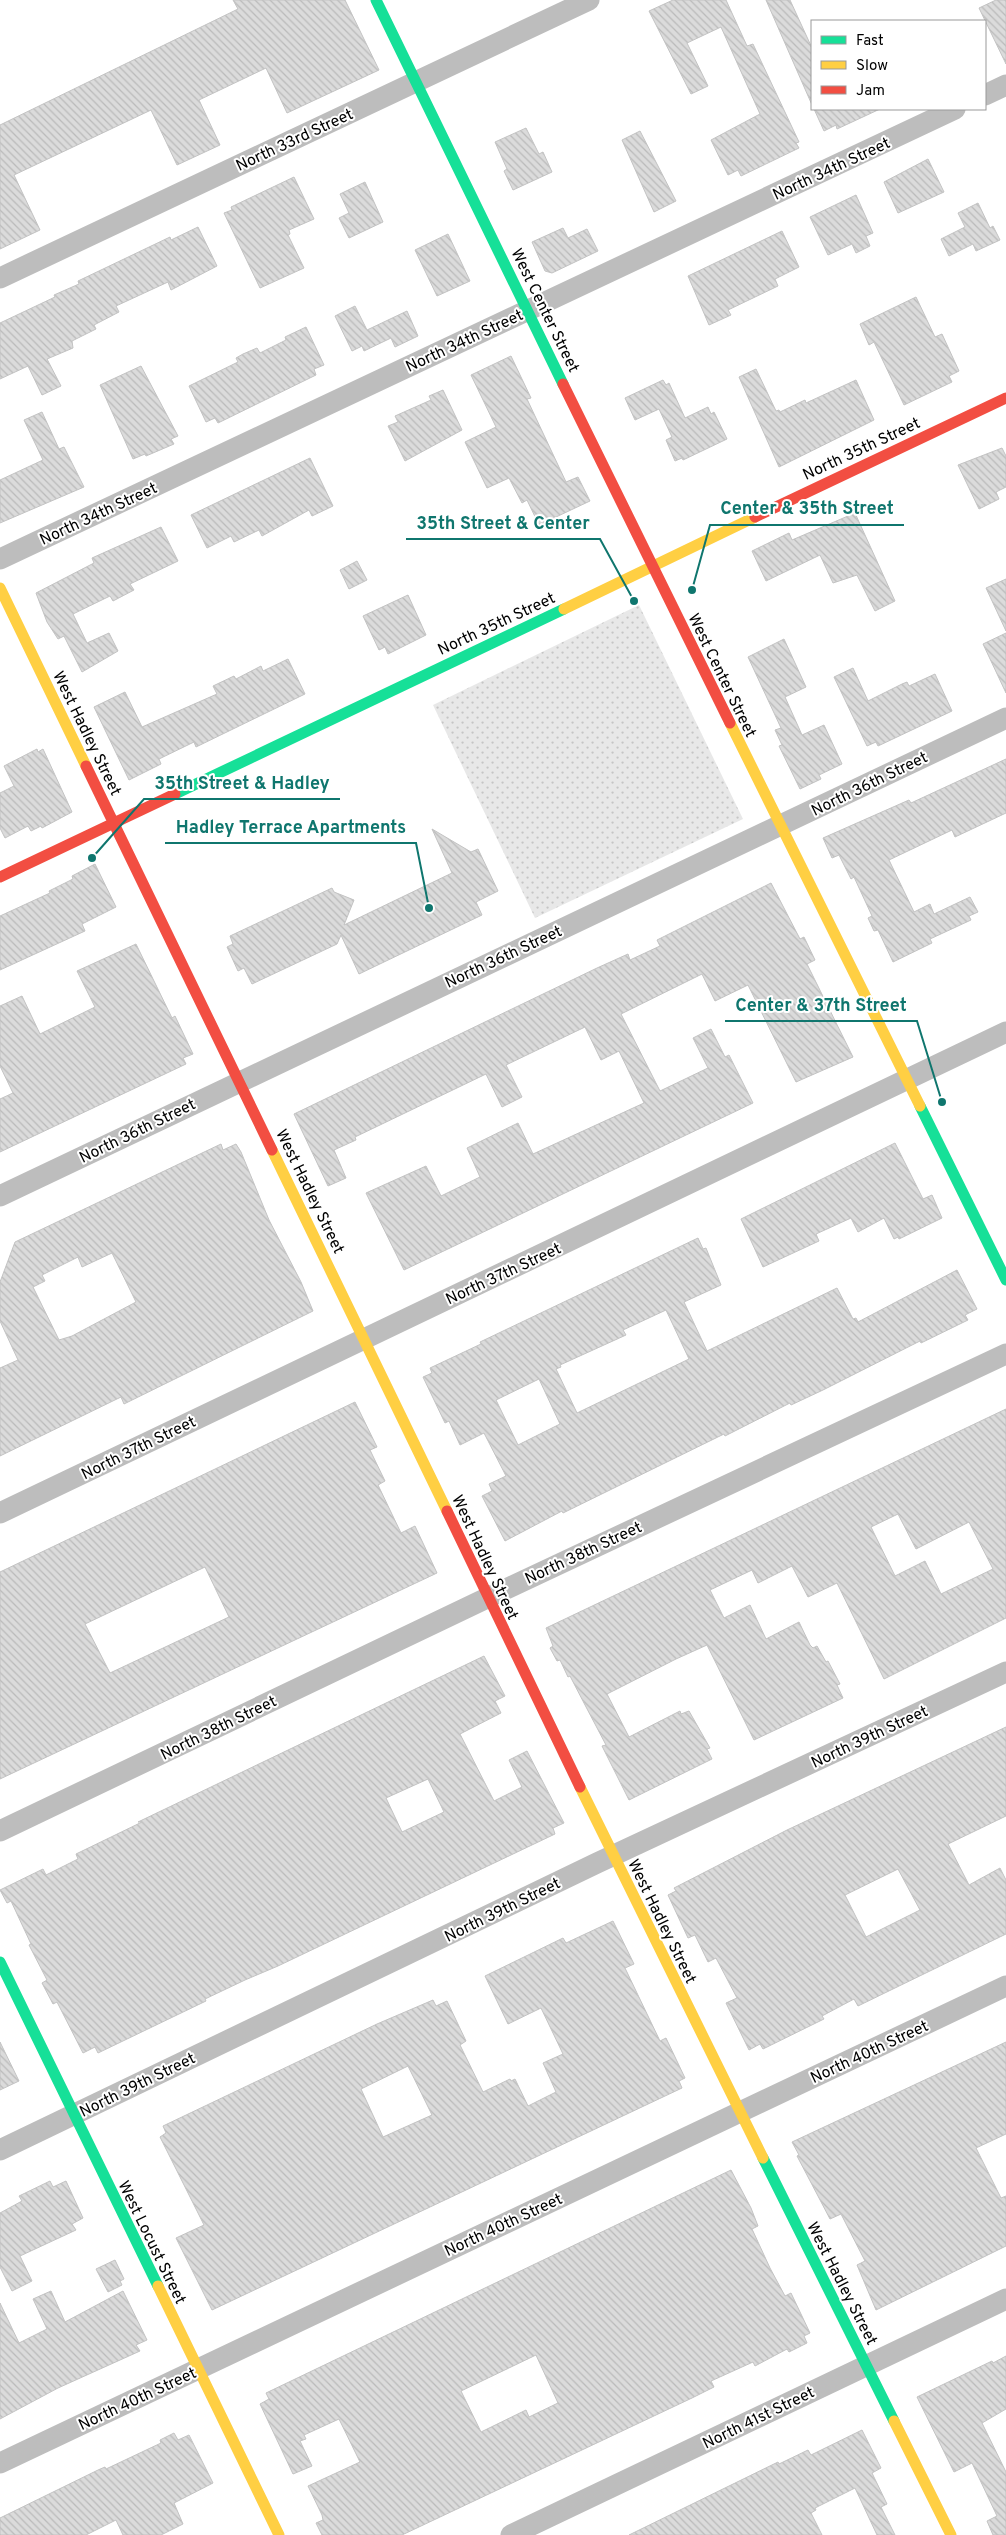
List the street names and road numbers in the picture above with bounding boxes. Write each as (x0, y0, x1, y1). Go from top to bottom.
street label: North 33rd Street (233, 105, 357, 177)
street label: North 34th Street (770, 134, 894, 206)
street label: West Center Street (506, 246, 583, 376)
street label: North 34th Street (403, 306, 527, 378)
street label: North 35th Street (800, 414, 924, 486)
street label: North 34th Street (37, 479, 161, 551)
street label: North 35th Street (435, 589, 559, 661)
street label: West Center Street (683, 611, 760, 741)
street label: West Hadley Street (47, 668, 125, 799)
street label: North 36th Street (808, 748, 931, 822)
street label: North 36th Street (442, 922, 566, 994)
street label: North 36th Street (76, 1095, 199, 1169)
street label: West Hadley Street (270, 1126, 348, 1257)
street label: North 37th Street (443, 1239, 565, 1310)
street label: North 37th Street (78, 1412, 199, 1485)
street label: West Hadley Street (446, 1492, 522, 1624)
street label: North 38th Street (522, 1518, 646, 1590)
street label: North 38th Street (157, 1692, 280, 1766)
street label: North 39th Street (808, 1702, 931, 1774)
street label: West Hadley Street (622, 1856, 700, 1987)
street label: North 39th Street (442, 1874, 564, 1948)
street label: North 40th Street (808, 2017, 932, 2089)
street label: North 39th Street (77, 2049, 199, 2123)
street label: West Locust Street (113, 2178, 190, 2308)
street label: North 40th Street (442, 2190, 566, 2262)
street label: West Hadley Street (801, 2219, 881, 2349)
street label: North 40th Street (76, 2364, 200, 2436)
street label: North 41st Street (700, 2383, 818, 2455)

